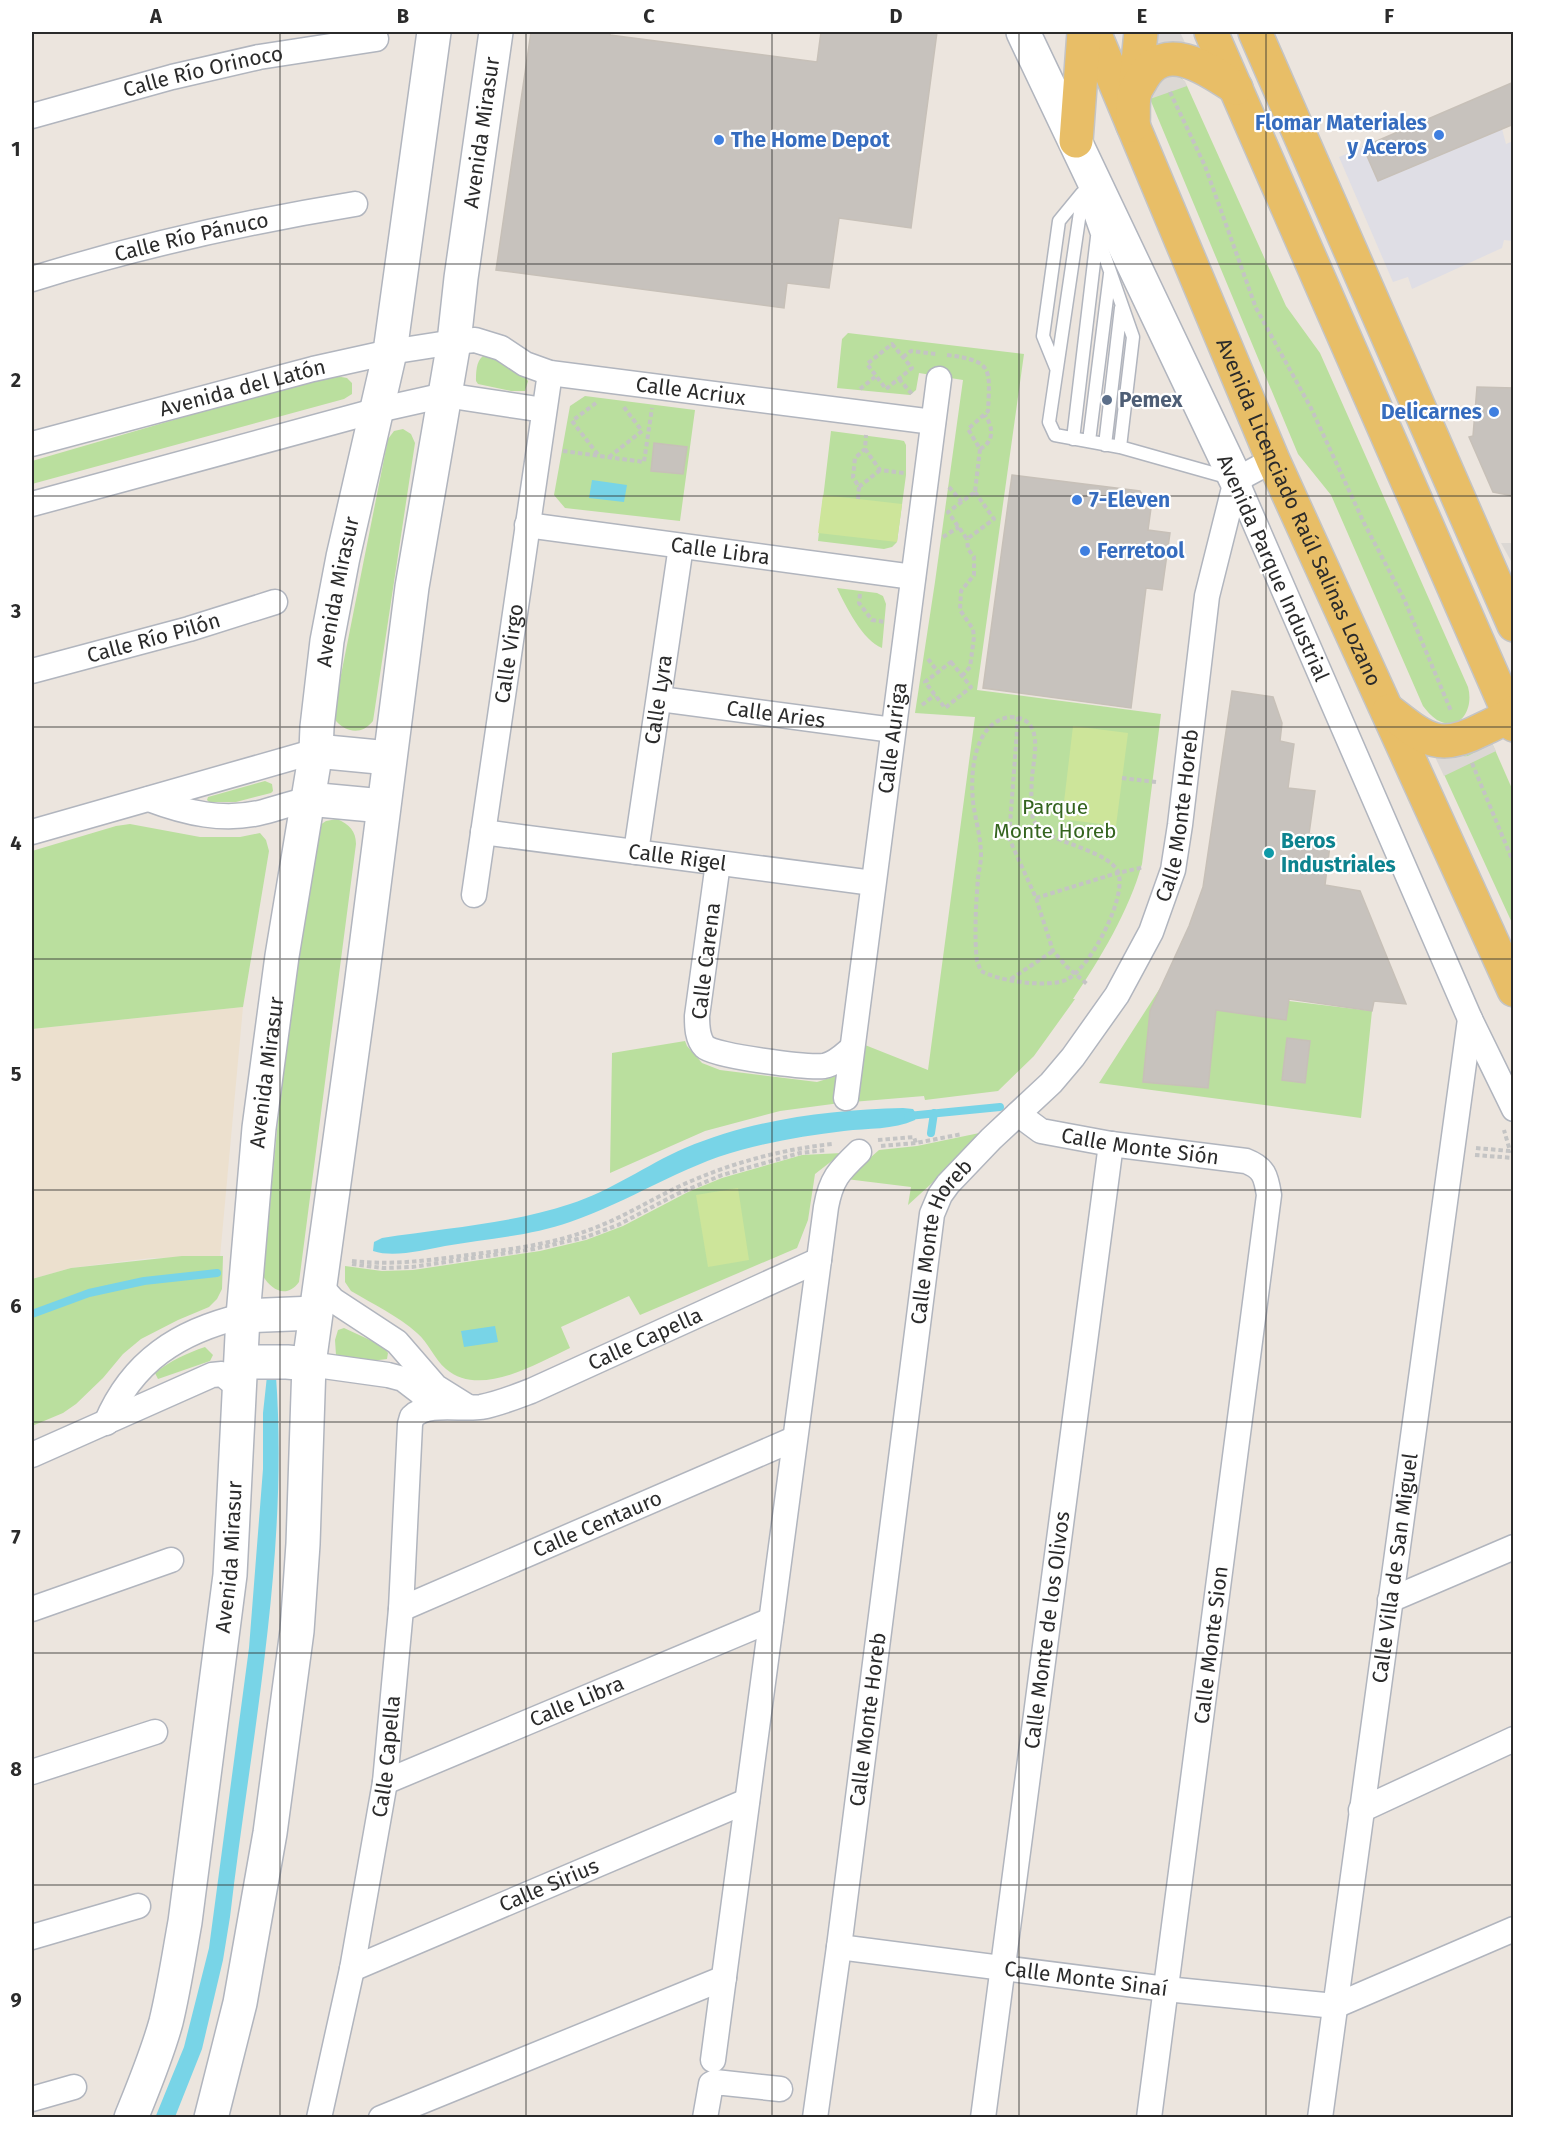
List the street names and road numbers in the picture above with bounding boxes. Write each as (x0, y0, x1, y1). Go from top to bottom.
street label: Calle Río Orinoco (120, 40, 285, 103)
street label: Avenida Mirasur (458, 55, 505, 210)
street label: Calle Río Pánuco (112, 207, 271, 268)
street label: Avenida Licenciado Raúl Salinas Lozano (1211, 334, 1387, 690)
street label: Avenida del Latón (157, 354, 328, 422)
street label: Calle Acriux (634, 371, 748, 411)
street label: Avenida Parque Industrial (1211, 451, 1335, 685)
street label: Avenida Mirasur (311, 514, 365, 669)
street label: Calle Libra (669, 531, 771, 571)
street label: Calle Virgo (489, 602, 529, 705)
street label: Calle Río Pilón (84, 607, 224, 669)
street label: Calle Lyra (639, 653, 678, 746)
street label: Calle Auriga (872, 681, 913, 795)
street label: Calle Aries (725, 695, 827, 734)
street label: Calle Monte Horeb (1150, 728, 1204, 906)
street label: Calle Rigel (627, 838, 728, 877)
street label: Calle Carena (686, 901, 726, 1021)
street label: Avenida Mirasur (244, 995, 289, 1149)
street label: Calle Monte Sión (1059, 1122, 1221, 1170)
street label: Calle Monte Horeb (905, 1153, 978, 1326)
street label: Calle Capella (584, 1302, 706, 1376)
street label: Calle Villa de San Miguel (1366, 1451, 1424, 1685)
street label: Avenida Mirasur (210, 1480, 248, 1634)
street label: Calle Centauro (529, 1485, 666, 1563)
street label: Calle Monte de los Olivos (1019, 1510, 1076, 1751)
street label: Calle Monte Sion (1188, 1564, 1234, 1726)
street label: Calle Monte Horeb (844, 1631, 892, 1808)
street label: Calle Libra (526, 1670, 628, 1733)
street label: Calle Capella (366, 1694, 406, 1820)
street label: Calle Sirius (495, 1853, 603, 1918)
street label: Calle Monte Sinaí (1003, 1955, 1169, 2002)

